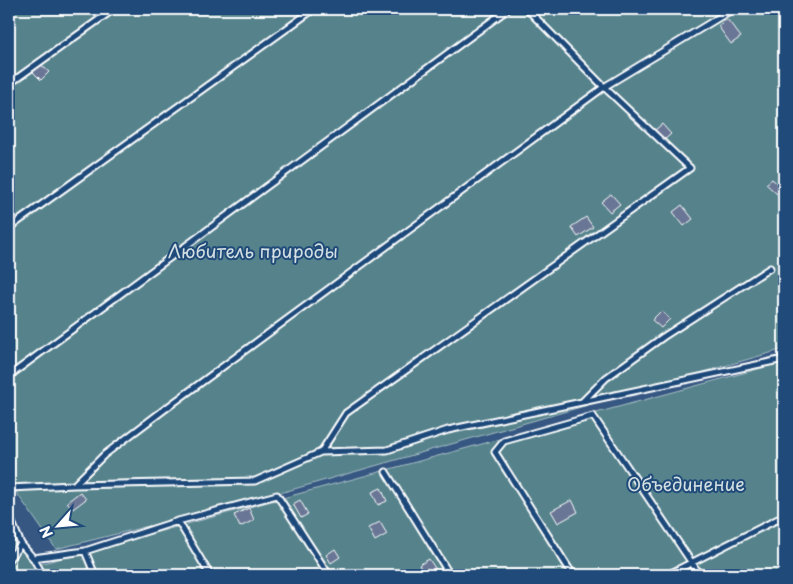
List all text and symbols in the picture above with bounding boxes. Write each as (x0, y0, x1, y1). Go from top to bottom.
park label: Любитель природы (168, 237, 338, 264)
park label: Объединение (627, 470, 745, 497)
north arrow (32, 502, 82, 552)
text: N (34, 522, 58, 542)

